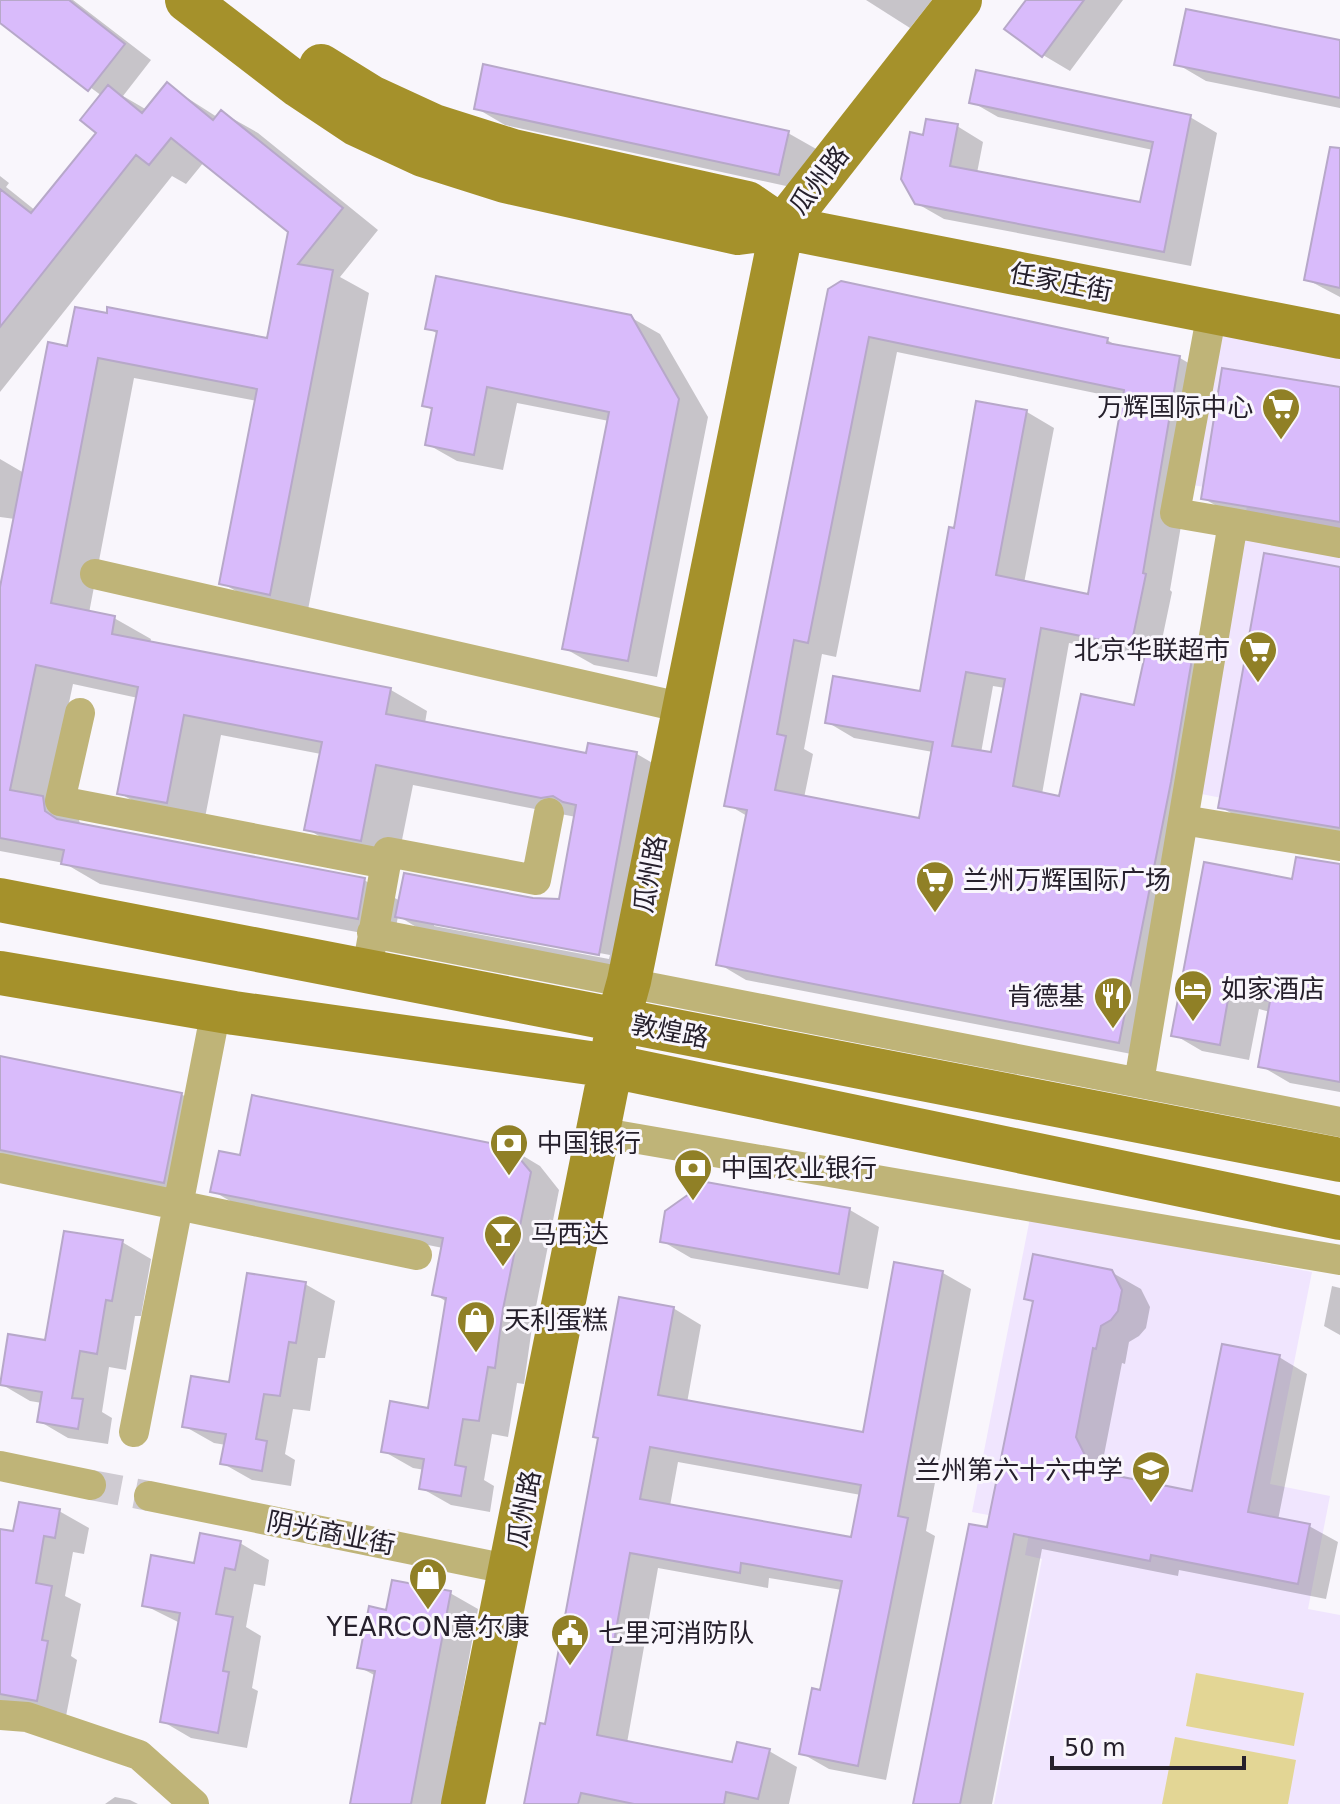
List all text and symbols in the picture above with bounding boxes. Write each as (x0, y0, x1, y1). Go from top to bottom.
street label: 瓜州路 (783, 140, 855, 220)
street label: 任家庄街 (1007, 257, 1115, 307)
supermarket icon: 万辉国际中心 (1260, 386, 1302, 441)
place label: 万辉国际中心 (1097, 392, 1253, 422)
supermarket icon: 北京华联超市 (1237, 629, 1279, 684)
place label: 北京华联超市 (1074, 635, 1230, 665)
street label: 瓜州路 (628, 833, 672, 915)
supermarket icon: 兰州万辉国际广场 (914, 859, 956, 914)
place label: 兰州万辉国际广场 (963, 865, 1171, 895)
hotel icon: 如家酒店 (1172, 968, 1214, 1023)
place label: 如家酒店 (1221, 974, 1325, 1004)
restaurant icon: 肯德基 (1092, 975, 1134, 1030)
place label: 肯德基 (1007, 981, 1085, 1011)
street label: 敦煌路 (629, 1009, 711, 1053)
bank icon: 中国银行 (488, 1122, 530, 1177)
place label: 中国银行 (537, 1128, 641, 1158)
bank icon: 中国农业银行 (672, 1147, 714, 1202)
place label: 中国农业银行 (721, 1153, 877, 1183)
bar icon: 马西达 (482, 1213, 524, 1268)
place label: 马西达 (531, 1219, 609, 1249)
shop icon: 天利蛋糕 (455, 1299, 497, 1354)
place label: 天利蛋糕 (504, 1305, 608, 1335)
school or university icon: 兰州第六十六中学 (1130, 1449, 1172, 1504)
place label: 兰州第六十六中学 (915, 1455, 1123, 1485)
street label: 瓜州路 (502, 1468, 546, 1550)
street label: 阴光商业街 (264, 1506, 398, 1560)
shop icon: YEARCON意尔康 (407, 1556, 449, 1611)
place label: YEARCON意尔康 (326, 1612, 529, 1642)
public building icon: 七里河消防队 (549, 1612, 591, 1667)
place label: 七里河消防队 (598, 1618, 754, 1648)
scale bar (1052, 1720, 1244, 1770)
text: 50 m (1064, 1734, 1126, 1762)

